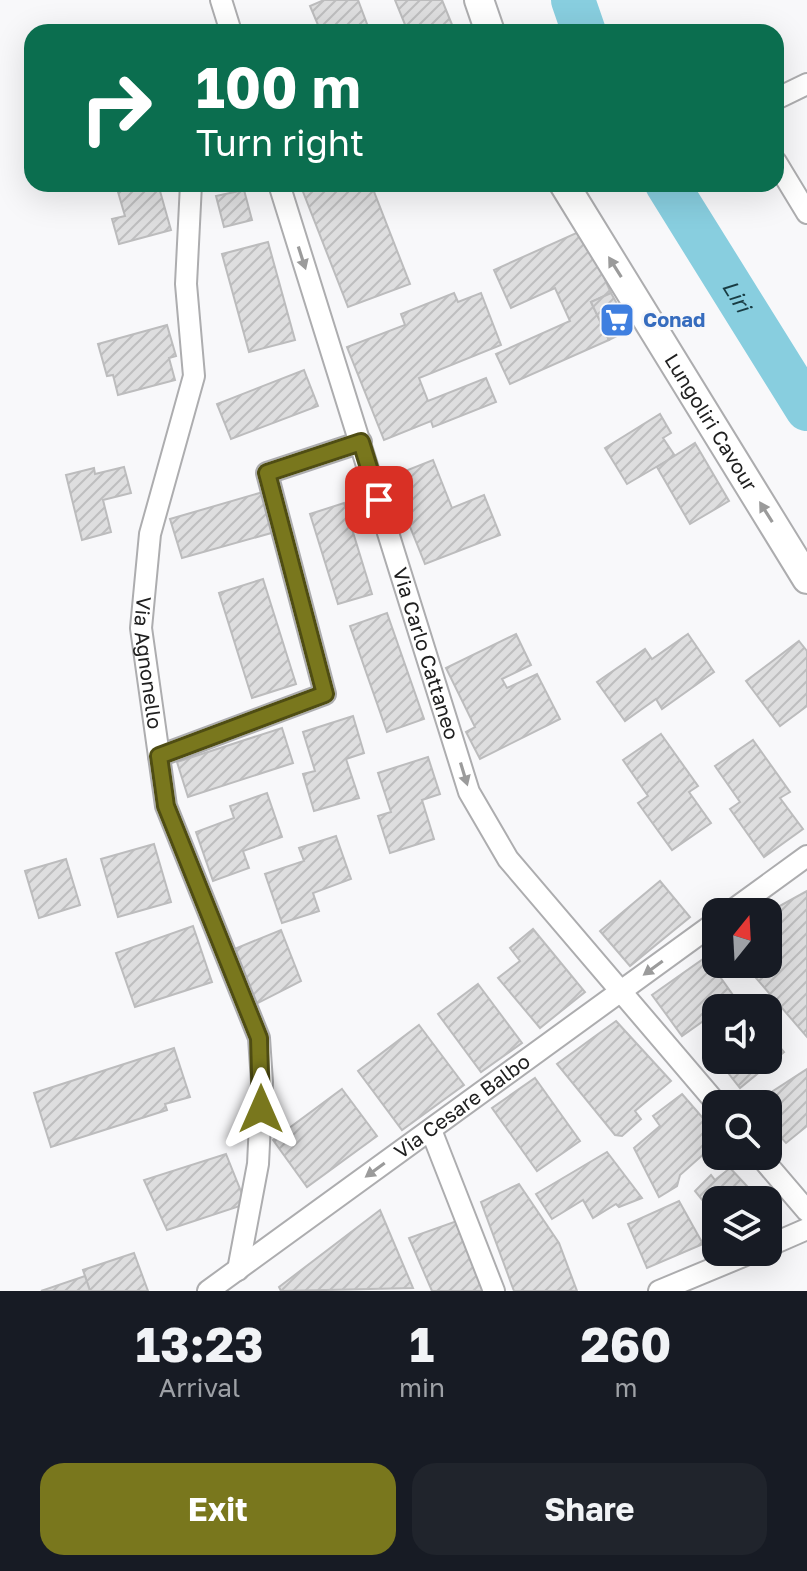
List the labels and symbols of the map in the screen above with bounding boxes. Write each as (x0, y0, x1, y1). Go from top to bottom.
one-way arrow (297, 247, 309, 271)
one-way arrow (609, 256, 623, 278)
water label: Liri (717, 275, 759, 320)
supermarket icon: Conad (598, 301, 636, 339)
place label: Conad (643, 307, 705, 331)
street label: Lungoliri Cavour (660, 349, 763, 495)
pin (345, 466, 413, 534)
one-way arrow (759, 501, 773, 523)
street label: Via Carlo Cattaneo (389, 564, 465, 742)
street label: Via Agnonello (130, 595, 168, 730)
one-way arrow (458, 762, 470, 786)
north arrow (702, 898, 782, 978)
one-way arrow (642, 960, 664, 976)
street label: Via Cesare Balbo (389, 1048, 534, 1163)
position arrow (219, 1067, 303, 1151)
one-way arrow (365, 1162, 385, 1178)

